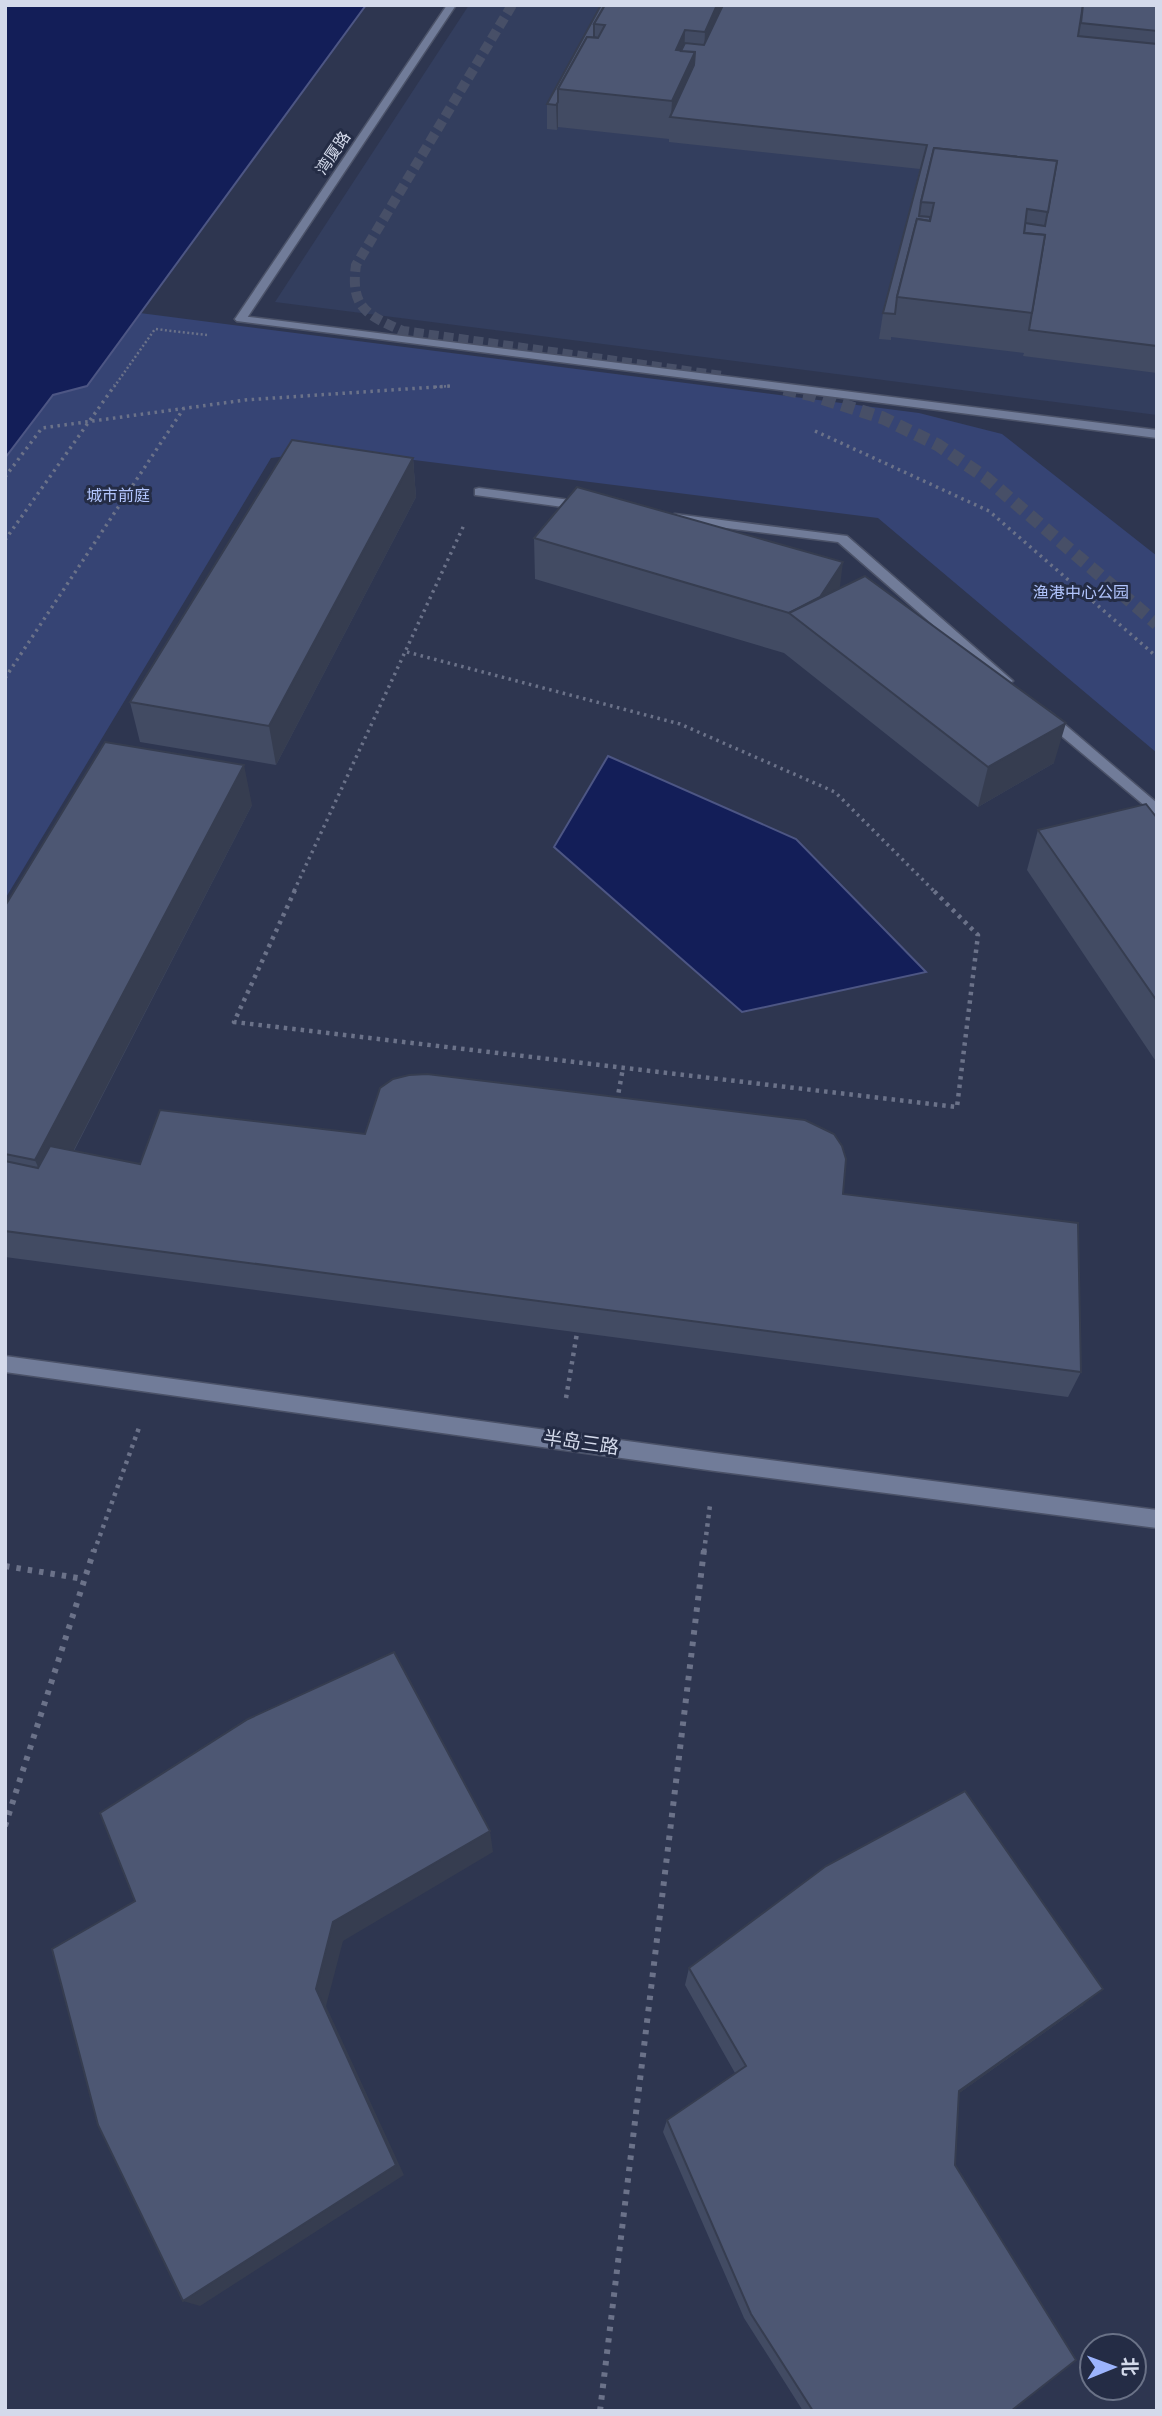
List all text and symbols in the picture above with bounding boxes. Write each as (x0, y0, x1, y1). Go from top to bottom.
street label: 湾厦路 (312, 128, 354, 178)
park label: 城市前庭 (86, 486, 150, 505)
park label: 渔港中心公园 (1033, 583, 1129, 602)
street label: 半岛三路 (542, 1427, 620, 1459)
north arrow (1078, 2332, 1148, 2402)
text: 北 (1118, 2357, 1140, 2376)

